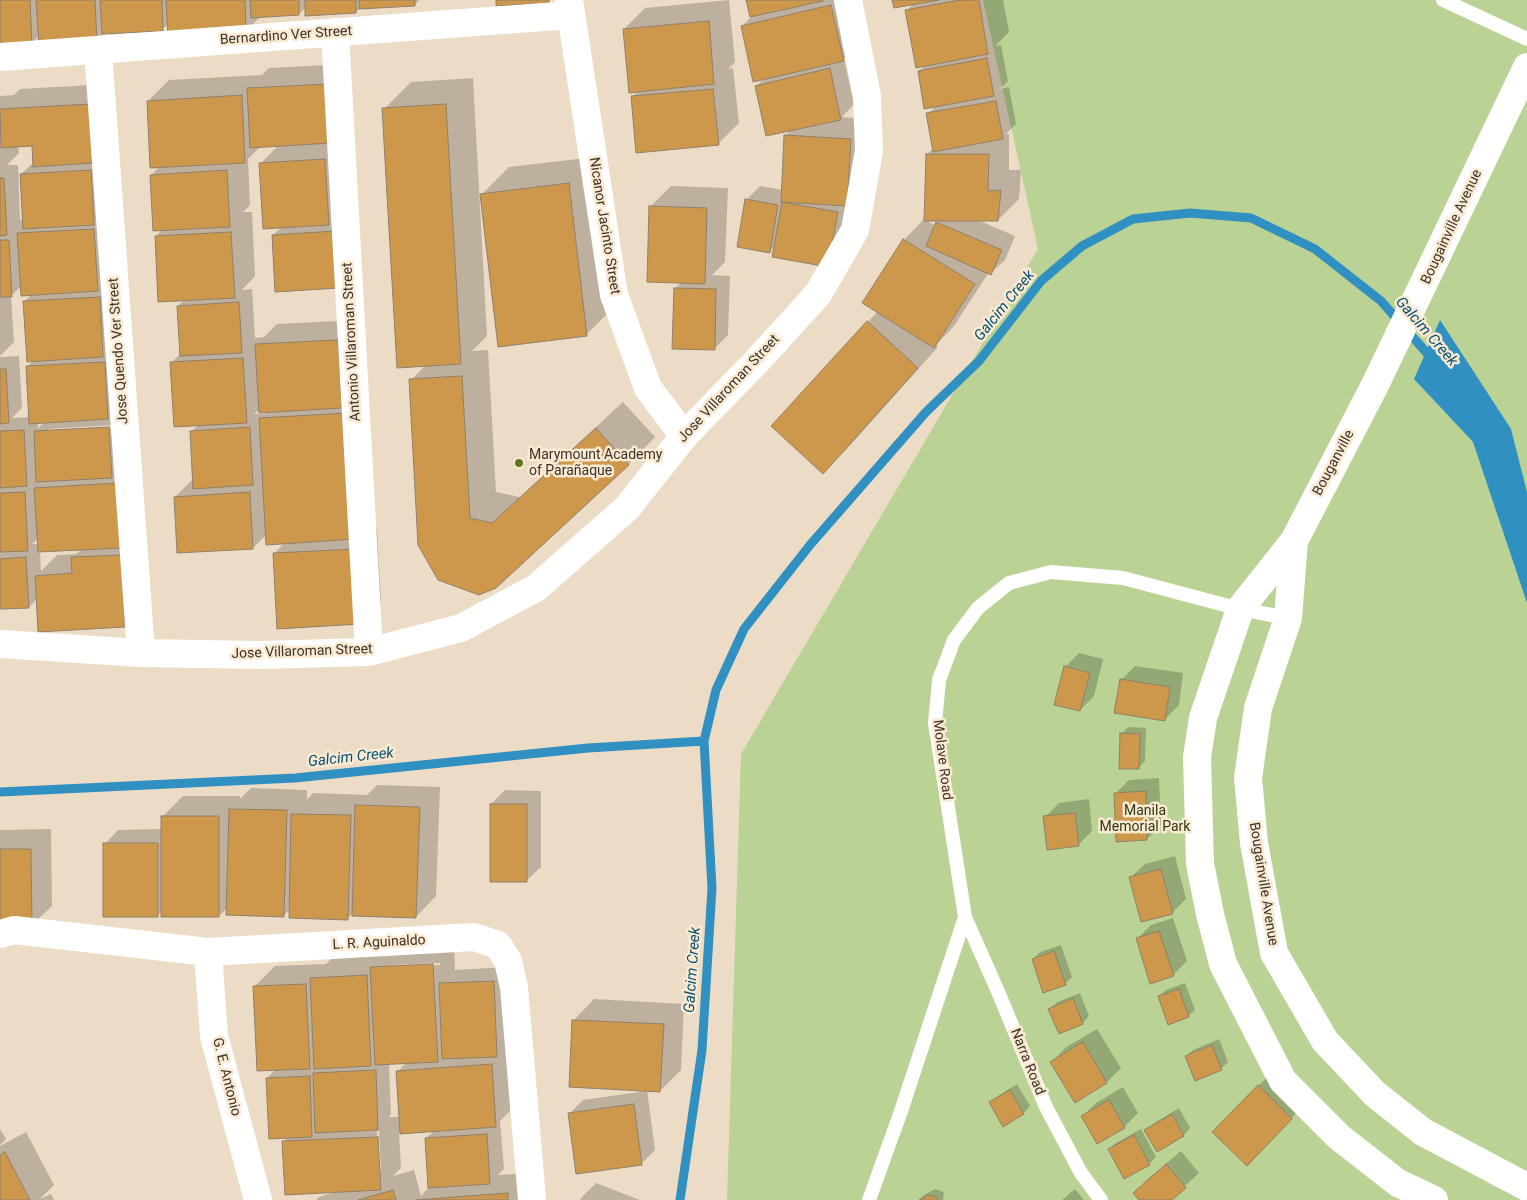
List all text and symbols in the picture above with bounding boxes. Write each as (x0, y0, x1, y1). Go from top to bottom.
street label: Bernardino Ver Street (219, 23, 353, 49)
street label: Nicanor Jacinto Street (585, 156, 623, 296)
street label: Bougainville Avenue (1418, 167, 1486, 287)
street label: Antonio Villaroman Street (339, 262, 365, 422)
water label: Galcim Creek (971, 267, 1039, 345)
street label: Jose Quendo Ver Street (105, 277, 133, 425)
water label: Galcim Creek (1391, 294, 1461, 370)
street label: Jose Villaroman Street (675, 332, 783, 446)
street label: Bouganville (1310, 427, 1358, 499)
place label: Marymount Academy of Parañaque (529, 447, 662, 480)
marker: Marymount Academy of Parañaque (513, 457, 525, 469)
street label: Jose Villaroman Street (231, 641, 373, 663)
street label: Molave Road (929, 719, 955, 801)
water label: Galcim Creek (307, 745, 395, 771)
park label: Manila Memorial Park (1100, 803, 1190, 836)
street label: Bougainville Avenue (1245, 821, 1281, 947)
water label: Galcim Creek (681, 926, 705, 1014)
street label: L. R. Aguinaldo (332, 932, 426, 954)
street label: Narra Road (1006, 1026, 1048, 1098)
street label: G. E. Antonio (208, 1036, 244, 1118)

